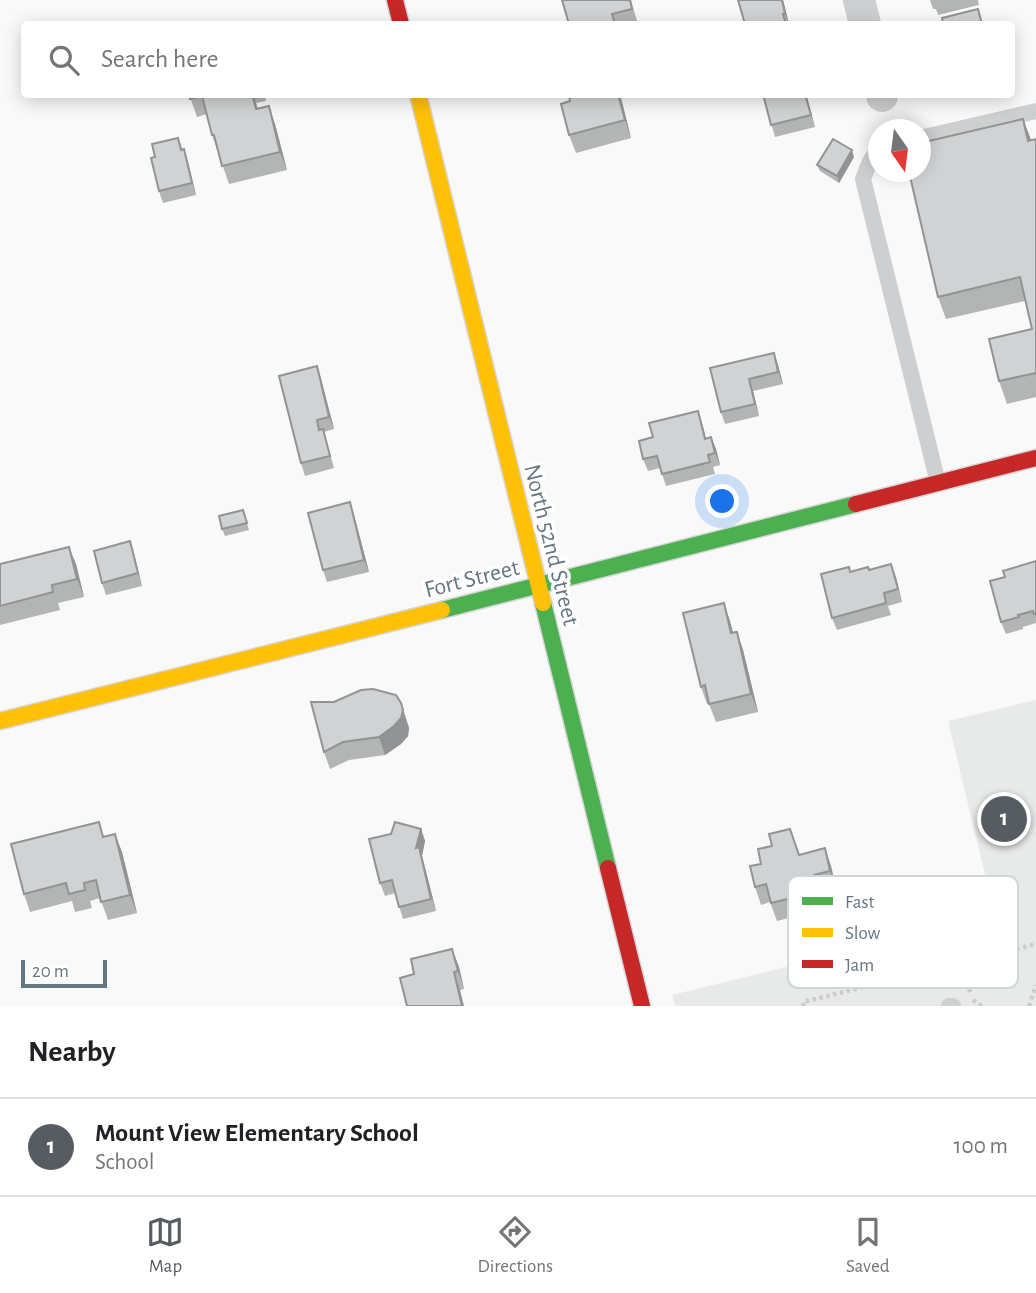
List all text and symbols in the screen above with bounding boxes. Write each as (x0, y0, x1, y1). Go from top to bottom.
search box (21, 21, 1015, 98)
icon: search (45, 41, 83, 79)
text: Search here (101, 46, 219, 72)
north arrow (868, 119, 931, 182)
street label: North 52nd Street (519, 462, 583, 629)
your location (705, 484, 739, 518)
street label: Fort Street (422, 556, 522, 602)
pin: 1 (981, 793, 1027, 845)
legend (788, 876, 1018, 988)
text: Fast (845, 893, 875, 912)
text: Slow (845, 924, 881, 943)
text: Jam (845, 956, 874, 975)
scale bar (21, 957, 107, 989)
text: 20 m (32, 962, 69, 981)
text: Nearby (28, 1037, 116, 1067)
text: Mount View Elementary School (95, 1120, 419, 1146)
text: 1 (47, 1135, 55, 1158)
text: 100 m (954, 1135, 1008, 1158)
text: School (95, 1151, 154, 1174)
tab: Map (146, 1213, 184, 1278)
tab: Directions (477, 1213, 553, 1278)
tab: Saved (846, 1213, 890, 1278)

